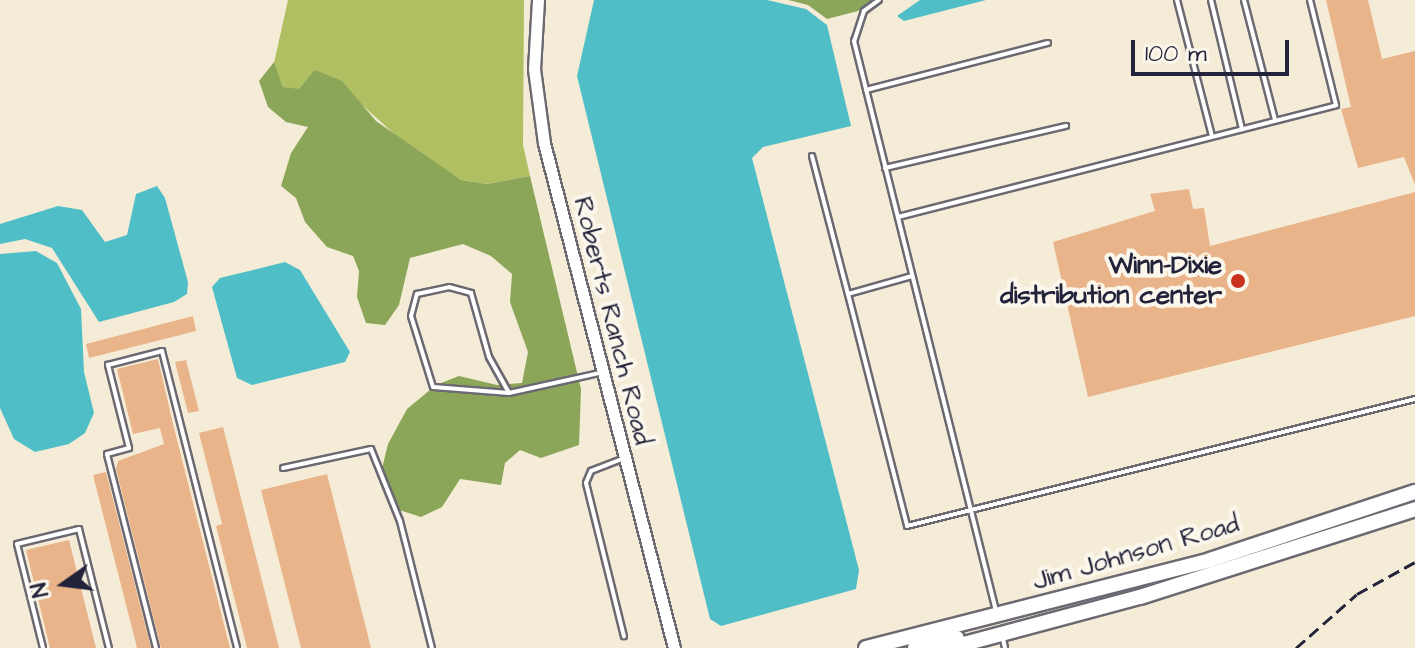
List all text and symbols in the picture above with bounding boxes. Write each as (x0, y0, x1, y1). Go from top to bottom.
scale bar (1135, 24, 1293, 74)
text: 100 m (1145, 37, 1207, 71)
street label: Roberts Ranch Road (566, 194, 658, 448)
place label: Winn-Dixie distribution center (1000, 250, 1222, 312)
marker: Winn-Dixie distribution center (1229, 272, 1247, 290)
street label: Jim Johnson Road (1029, 509, 1243, 597)
north arrow (24, 544, 104, 624)
text: N (24, 579, 57, 600)

